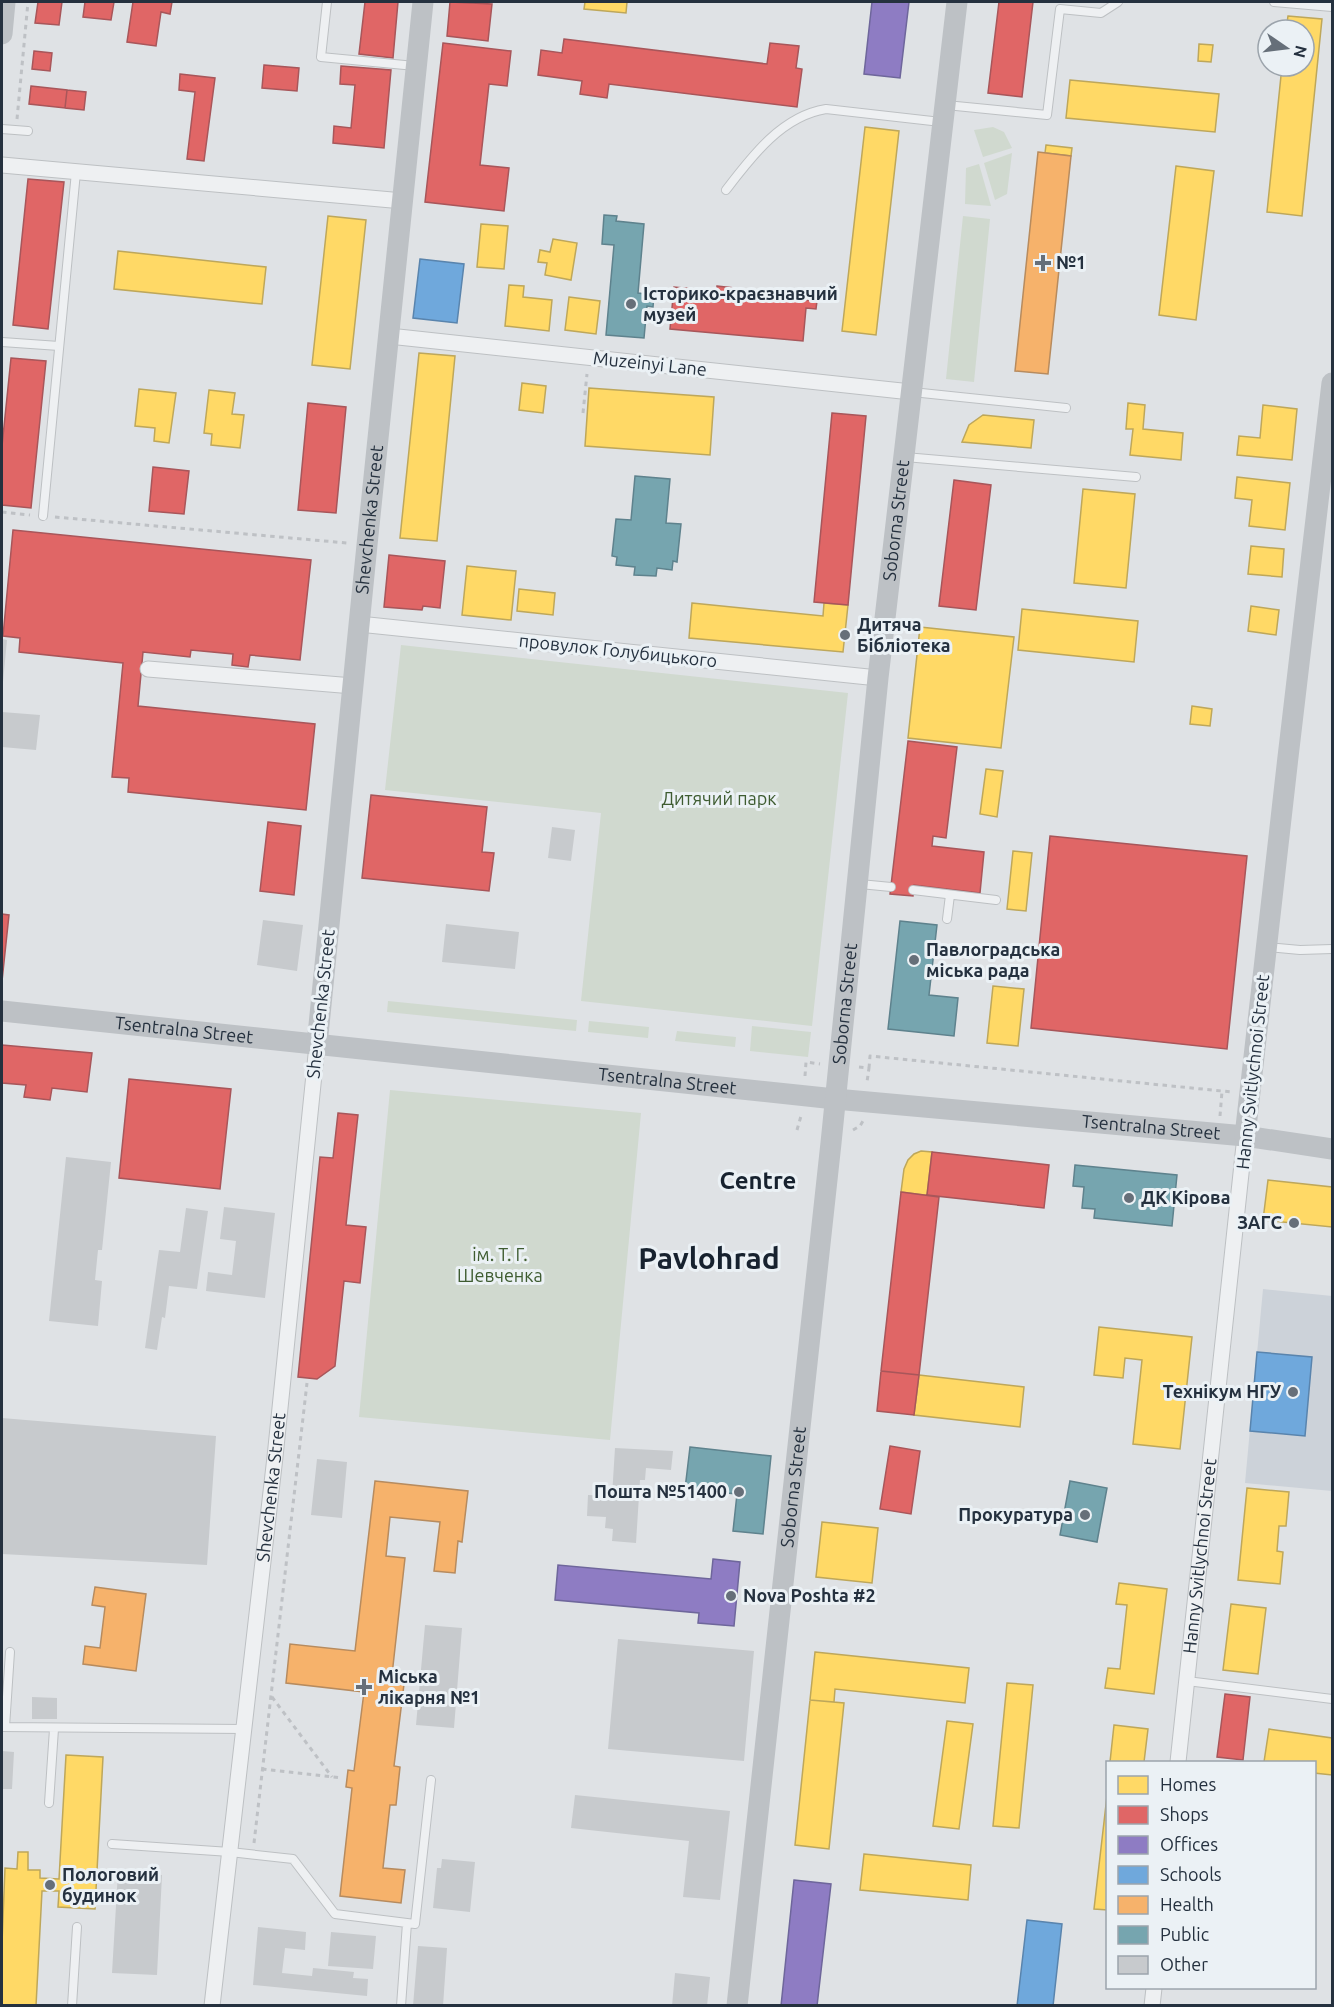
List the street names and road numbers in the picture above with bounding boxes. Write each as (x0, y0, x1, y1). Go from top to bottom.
street label: Muzeinyi Lane (592, 347, 708, 379)
street label: Shevchenka Street (351, 444, 386, 595)
street label: Soborna Street (878, 459, 912, 582)
street label: провулок Голубицького (518, 630, 718, 670)
street label: Shevchenka Street (302, 928, 338, 1080)
street label: Soborna Street (828, 942, 860, 1065)
street label: Hanny Svitlychnoi Street (1232, 973, 1272, 1170)
street label: Tsentralna Street (114, 1012, 254, 1046)
street label: Tsentralna Street (597, 1063, 738, 1098)
street label: Tsentralna Street (1081, 1110, 1221, 1143)
street label: Shevchenka Street (252, 1412, 288, 1563)
street label: Soborna Street (776, 1425, 809, 1549)
street label: Hanny Svitlychnoi Street (1179, 1458, 1219, 1655)

